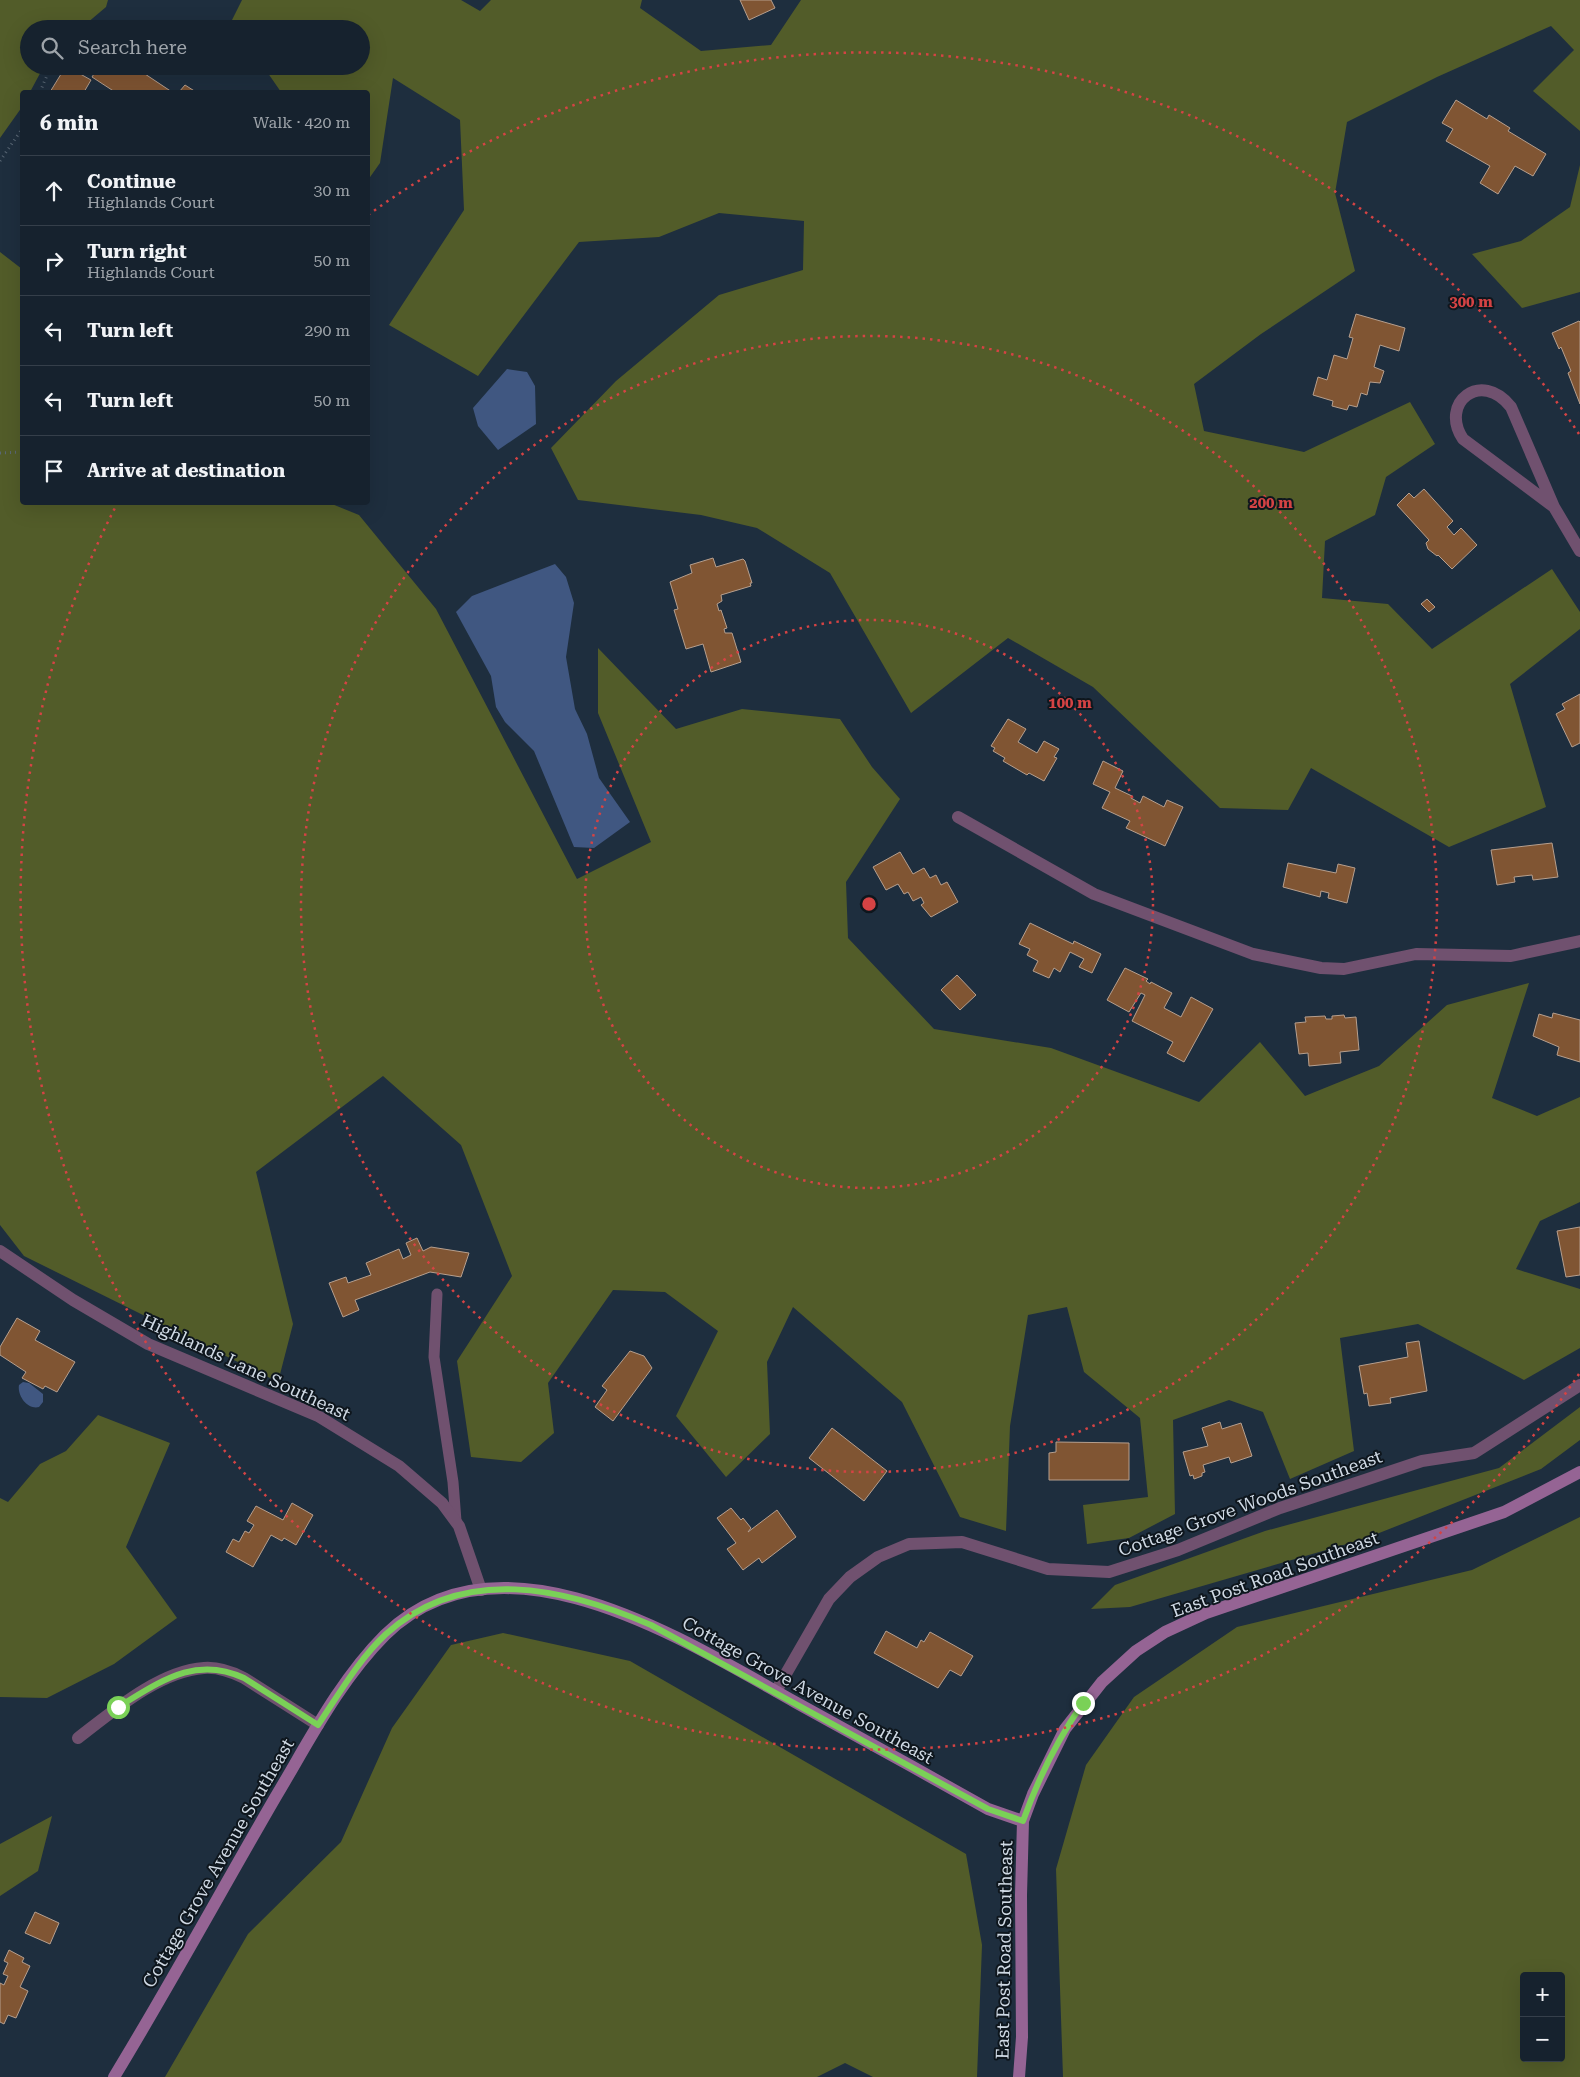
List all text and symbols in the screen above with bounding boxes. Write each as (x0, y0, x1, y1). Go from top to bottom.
search box (20, 20, 370, 75)
icon: search (38, 34, 66, 62)
text: Search here (78, 36, 187, 59)
text: 6 min (40, 111, 98, 135)
text: Walk · 420 m (253, 113, 350, 132)
text: Continue (87, 170, 176, 193)
icon: ahead (40, 177, 68, 205)
text: 30 m (313, 181, 350, 200)
text: Highlands Court (87, 193, 215, 212)
text: Turn right (87, 240, 187, 263)
icon: right (40, 247, 68, 275)
text: 50 m (313, 251, 350, 270)
text: Highlands Court (87, 263, 215, 282)
text: 300 m (1449, 293, 1493, 311)
icon: left (40, 317, 68, 345)
text: Turn left (87, 319, 173, 342)
text: 290 m (304, 321, 350, 340)
icon: left (40, 387, 68, 415)
text: Turn left (87, 389, 173, 412)
text: 50 m (313, 391, 350, 410)
icon: arrive (40, 457, 68, 485)
text: Arrive at destination (87, 459, 285, 482)
text: 200 m (1249, 494, 1293, 512)
text: 100 m (1048, 694, 1092, 712)
centre of rings (860, 895, 878, 913)
street label: Highlands Lane Southeast (138, 1309, 354, 1425)
street label: Cottage Grove Woods Southeast (1115, 1445, 1385, 1561)
street label: East Post Road Southeast (1169, 1527, 1382, 1621)
street label: Cottage Grove Avenue Southeast (679, 1612, 938, 1768)
route end (1072, 1692, 1095, 1715)
route start (107, 1696, 130, 1719)
street label: Cottage Grove Avenue Southeast (138, 1735, 298, 1991)
street label: East Post Road Southeast (992, 1840, 1016, 2060)
map controls (1520, 1972, 1565, 2062)
button: + (1520, 1972, 1565, 2017)
button: − (1520, 2017, 1565, 2062)

